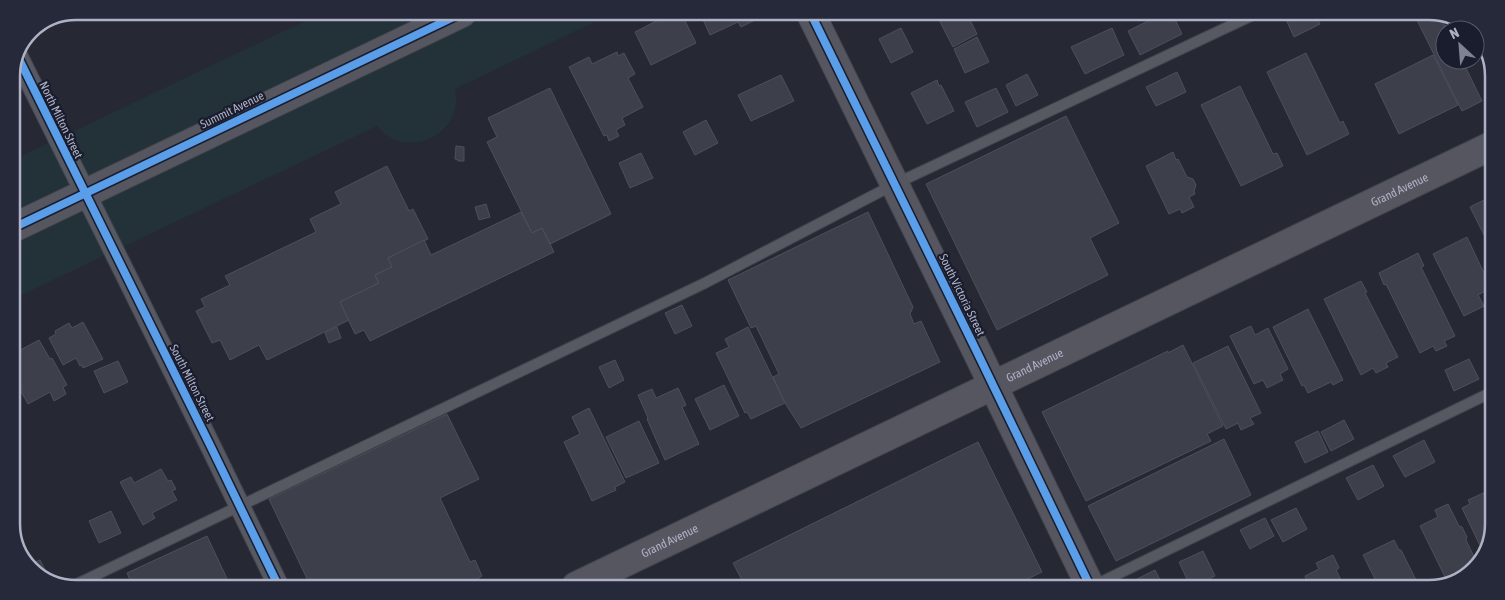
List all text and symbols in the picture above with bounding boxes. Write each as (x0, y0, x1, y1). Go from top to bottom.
north arrow (1435, 20, 1485, 70)
text: N (1447, 24, 1462, 42)
street label: North Milton Street (36, 79, 86, 161)
street label: Summit Avenue (198, 89, 266, 131)
street label: Grand Avenue (1369, 170, 1431, 210)
street label: South Victoria Street (936, 252, 988, 339)
street label: South Milton Street (167, 342, 218, 424)
street label: Grand Avenue (1004, 346, 1066, 385)
street label: Grand Avenue (639, 521, 701, 561)

